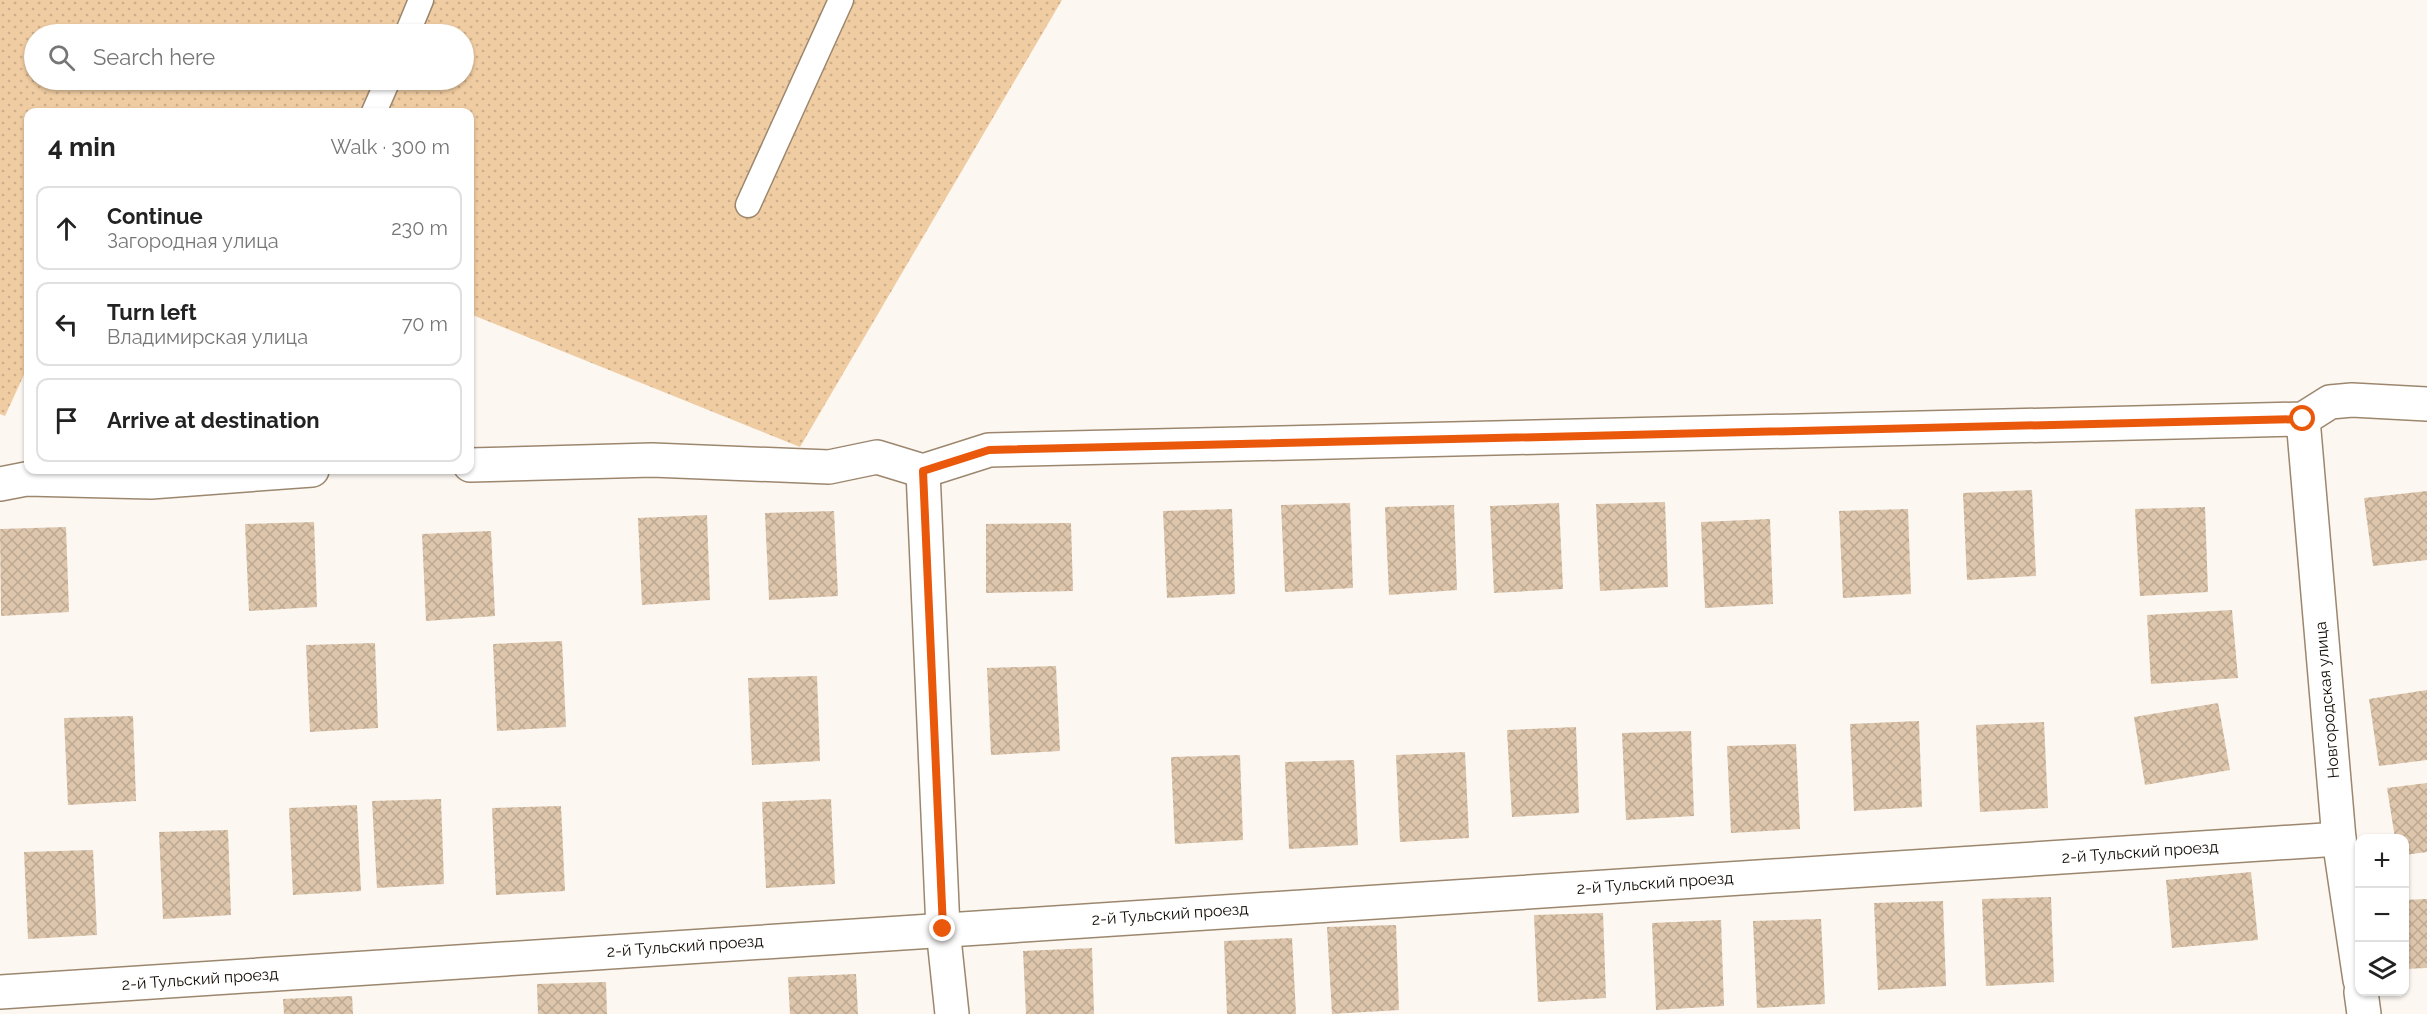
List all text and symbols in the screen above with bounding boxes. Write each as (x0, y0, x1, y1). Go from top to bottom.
search box (24, 24, 474, 90)
icon: search (45, 41, 78, 74)
text: Search here (93, 44, 215, 70)
text: 4 min (48, 132, 116, 162)
text: Walk · 300 m (331, 135, 450, 159)
text: Continue (107, 203, 203, 229)
icon: ahead (50, 212, 83, 245)
text: 230 m (391, 216, 448, 240)
text: Загородная улица (107, 229, 279, 253)
text: Turn left (107, 299, 197, 325)
icon: left (50, 308, 83, 341)
text: 70 m (402, 312, 448, 336)
text: Владимирская улица (107, 325, 308, 349)
icon: arrive (50, 404, 83, 437)
route start (2289, 405, 2315, 431)
text: Arrive at destination (107, 407, 320, 433)
street label: Новгородская улица (2311, 621, 2343, 779)
map controls (2355, 834, 2409, 996)
button: + (2355, 834, 2409, 888)
street label: 2-й Тульский проезд (2061, 837, 2219, 867)
street label: 2-й Тульский проезд (1576, 868, 1734, 898)
button: − (2355, 888, 2409, 942)
street label: 2-й Тульский проезд (1091, 899, 1249, 929)
route end (929, 915, 955, 941)
street label: 2-й Тульский проезд (606, 931, 764, 961)
button: layers (2355, 942, 2409, 996)
street label: 2-й Тульский проезд (121, 964, 279, 994)

